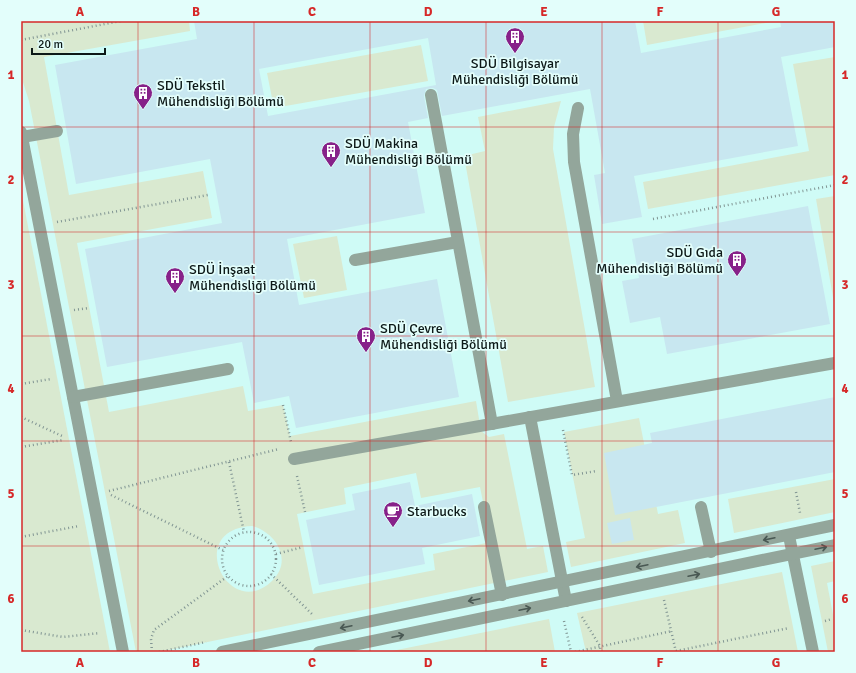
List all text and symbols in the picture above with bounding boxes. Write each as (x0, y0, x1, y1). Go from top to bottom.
text: A (76, 4, 85, 20)
text: B (192, 4, 200, 20)
text: C (308, 4, 316, 20)
text: D (424, 4, 433, 20)
text: E (540, 4, 548, 20)
text: F (657, 4, 664, 20)
text: G (772, 4, 780, 20)
building icon: SDÜ Bilgisayar Mühendisliği Bölümü (504, 26, 526, 54)
scale bar (32, 30, 105, 56)
text: 20 m (38, 37, 63, 52)
place label: SDÜ Bilgisayar Mühendisliği Bölümü (452, 55, 578, 88)
text: 1 (7, 67, 15, 83)
text: 1 (841, 67, 849, 83)
place label: SDÜ Tekstil Mühendisliği Bölümü (157, 77, 284, 110)
building icon: SDÜ Tekstil Mühendisliği Bölümü (132, 82, 154, 110)
place label: SDÜ Makina Mühendisliği Bölümü (345, 135, 472, 168)
building icon: SDÜ Makina Mühendisliği Bölümü (320, 140, 342, 168)
text: 2 (7, 172, 15, 188)
text: 2 (841, 172, 849, 188)
place label: SDÜ Gıda Mühendisliği Bölümü (596, 244, 723, 277)
building icon: SDÜ Gıda Mühendisliği Bölümü (726, 249, 748, 277)
place label: SDÜ İnşaat Mühendisliği Bölümü (189, 261, 316, 294)
building icon: SDÜ İnşaat Mühendisliği Bölümü (164, 266, 186, 294)
text: 3 (7, 277, 15, 293)
text: 3 (841, 277, 849, 293)
place label: SDÜ Çevre Mühendisliği Bölümü (380, 320, 507, 353)
building icon: SDÜ Çevre Mühendisliği Bölümü (355, 325, 377, 353)
text: 4 (7, 381, 15, 397)
text: 4 (841, 381, 849, 397)
text: 5 (7, 486, 15, 502)
text: 5 (841, 486, 849, 502)
cafe icon: Starbucks (382, 500, 404, 528)
place label: Starbucks (407, 503, 467, 520)
one-way arrow (763, 536, 776, 544)
one-way arrow (814, 544, 827, 552)
one-way arrow (636, 562, 649, 570)
one-way arrow (687, 570, 700, 578)
text: 6 (7, 591, 15, 607)
text: 6 (841, 591, 849, 607)
one-way arrow (468, 597, 481, 605)
one-way arrow (518, 605, 531, 613)
one-way arrow (340, 623, 353, 631)
one-way arrow (391, 631, 404, 639)
text: A (76, 655, 85, 671)
text: B (192, 655, 200, 671)
text: C (308, 655, 316, 671)
text: D (424, 655, 433, 671)
text: E (540, 655, 548, 671)
text: F (657, 655, 664, 671)
text: G (772, 655, 780, 671)

